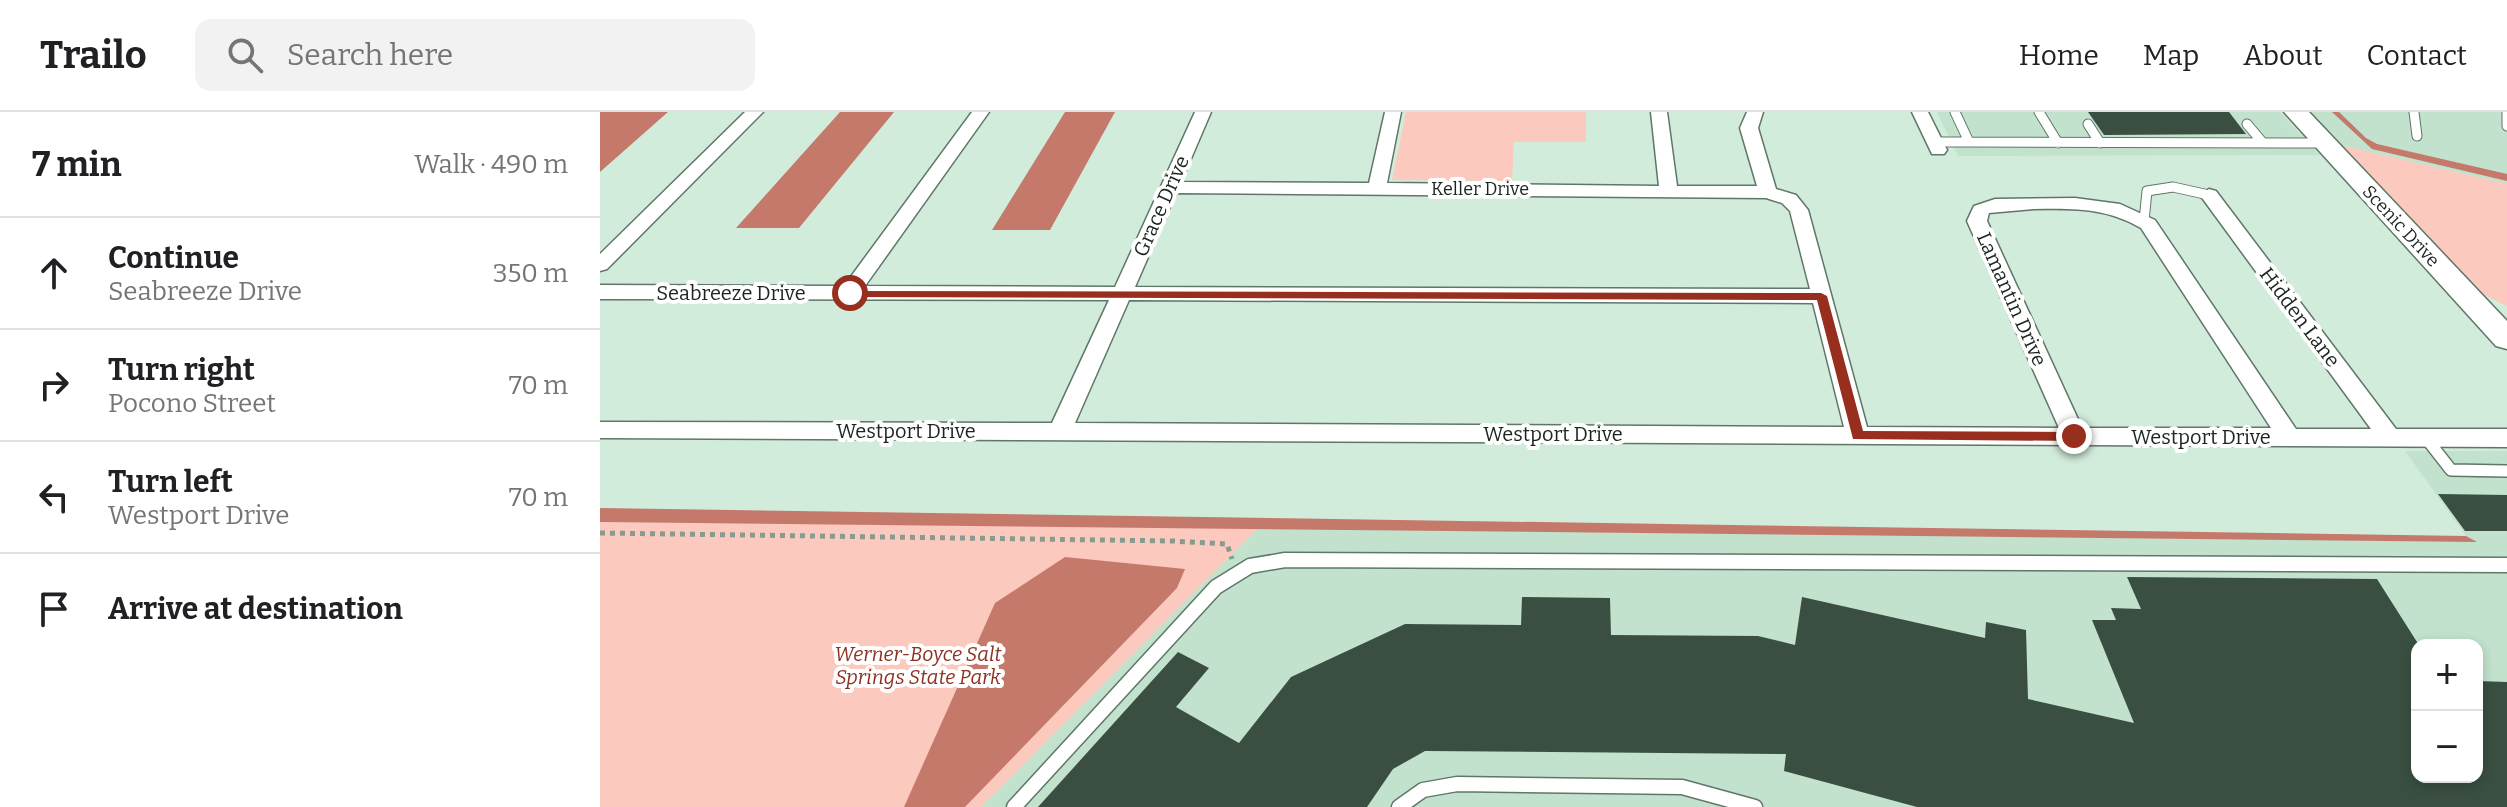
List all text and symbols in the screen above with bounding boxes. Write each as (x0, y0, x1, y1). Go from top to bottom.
search box (195, 19, 755, 91)
text: Trailo (40, 32, 147, 78)
icon: search (223, 33, 267, 77)
text: Search here (287, 37, 453, 73)
text: Home (2019, 39, 2099, 72)
text: Map (2143, 39, 2199, 72)
text: About (2243, 39, 2323, 72)
text: Contact (2367, 39, 2467, 72)
text: 7 min (32, 144, 122, 185)
text: Walk · 490 m (414, 149, 568, 180)
street label: Grace Drive (1128, 152, 1194, 260)
street label: Keller Drive (1431, 178, 1529, 200)
street label: Scenic Drive (2358, 181, 2444, 271)
street label: Lamantin Drive (1972, 229, 2052, 369)
text: Continue (108, 240, 239, 276)
icon: ahead (32, 251, 76, 295)
text: 350 m (493, 258, 568, 289)
street label: Hidden Lane (2255, 262, 2345, 372)
route start (832, 275, 868, 311)
text: Seabreeze Drive (108, 276, 302, 307)
street label: Seabreeze Drive (656, 281, 806, 305)
text: Turn right (108, 352, 255, 388)
icon: right (32, 363, 76, 407)
text: 70 m (509, 370, 568, 401)
text: Pocono Street (108, 388, 276, 419)
route end (2056, 418, 2092, 454)
street label: Westport Drive (836, 419, 976, 443)
street label: Westport Drive (1483, 422, 1623, 446)
street label: Westport Drive (2131, 425, 2271, 449)
text: Turn left (108, 464, 233, 500)
icon: left (32, 475, 76, 519)
text: 70 m (509, 482, 568, 513)
text: Westport Drive (108, 500, 289, 531)
icon: arrive (32, 587, 76, 631)
text: Arrive at destination (108, 591, 403, 627)
map controls (2411, 639, 2483, 783)
button: + (2411, 639, 2483, 711)
park label: Werner-Boyce Salt Springs State Park (835, 642, 1002, 689)
button: − (2411, 711, 2483, 783)

